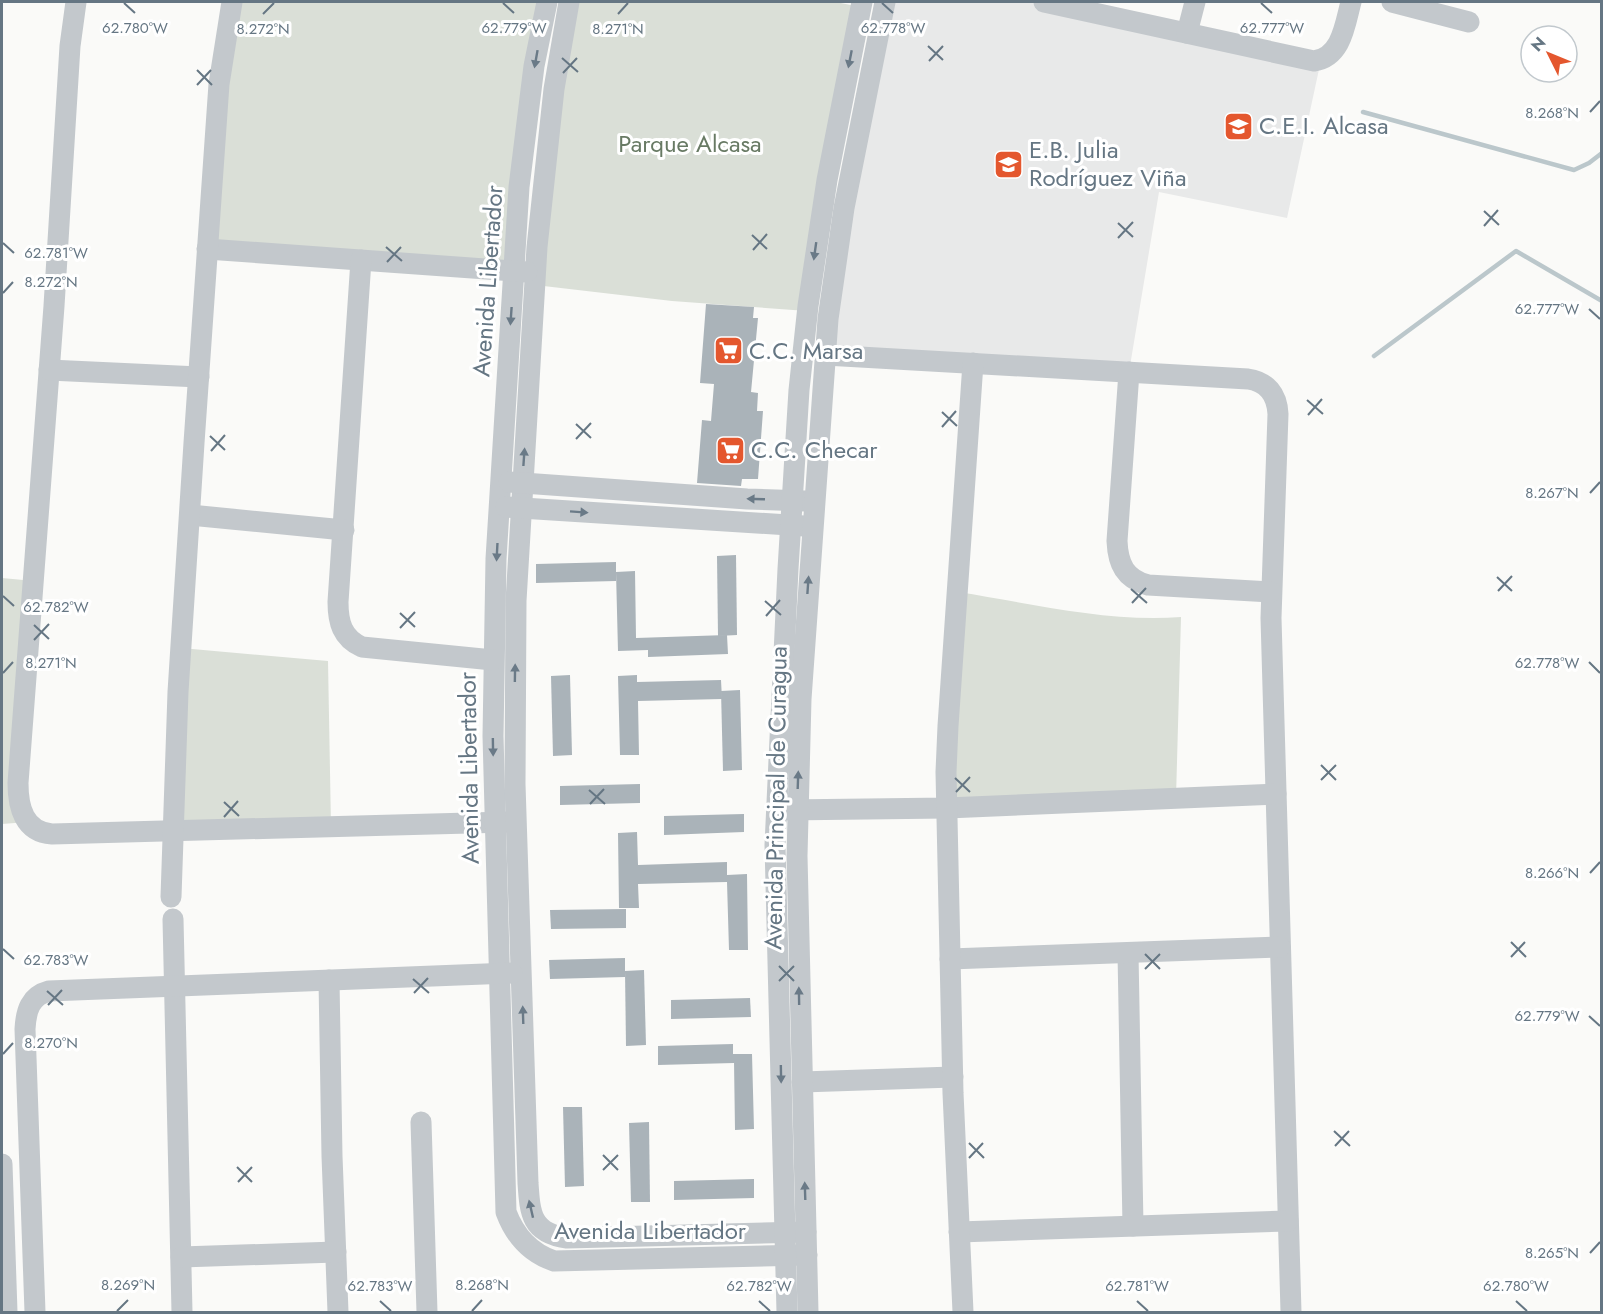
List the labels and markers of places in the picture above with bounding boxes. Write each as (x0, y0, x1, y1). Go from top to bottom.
place label: C.E.I. Alcasa (1259, 108, 1389, 143)
school or university icon: C.E.I. Alcasa (1222, 110, 1254, 142)
place label: E.B. Julia Rodríguez Viña (1029, 132, 1186, 195)
school or university icon: E.B. Julia Rodríguez Viña (992, 148, 1024, 180)
place label: C.C. Marsa (749, 333, 863, 368)
supermarket icon: C.C. Marsa (712, 335, 744, 367)
place label: C.C. Checar (751, 432, 878, 467)
supermarket icon: C.C. Checar (714, 434, 746, 466)

